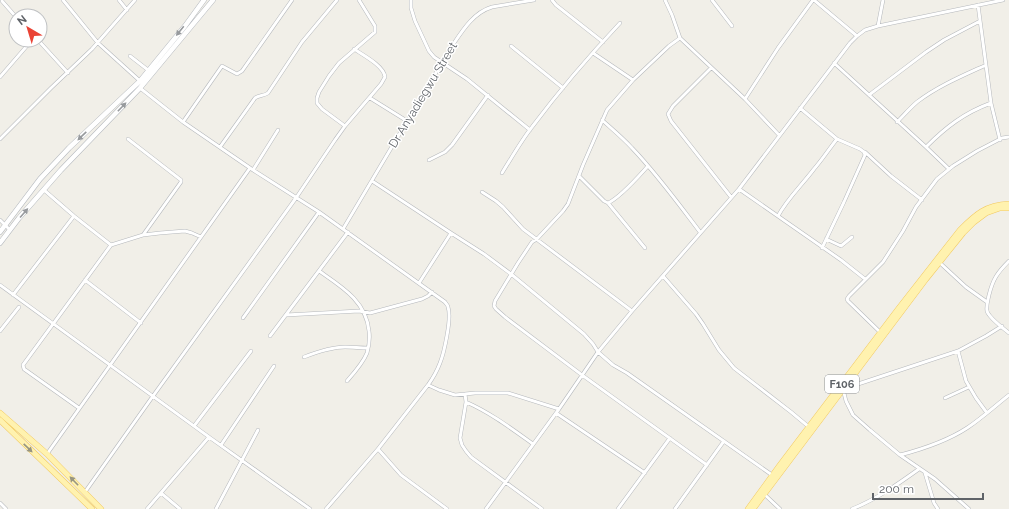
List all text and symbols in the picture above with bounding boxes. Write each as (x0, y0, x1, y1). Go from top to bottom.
north arrow (8, 8, 48, 48)
text: N (15, 13, 29, 28)
one-way arrow (176, 26, 185, 36)
street label: Dr Anyadiegwu Street (386, 40, 460, 150)
one-way arrow (117, 102, 127, 112)
one-way arrow (77, 131, 87, 141)
one-way arrow (19, 207, 28, 218)
road number: F106 (825, 375, 859, 393)
one-way arrow (23, 443, 33, 452)
scale bar (873, 475, 983, 501)
one-way arrow (69, 476, 79, 486)
text: 200 m (879, 482, 914, 496)

